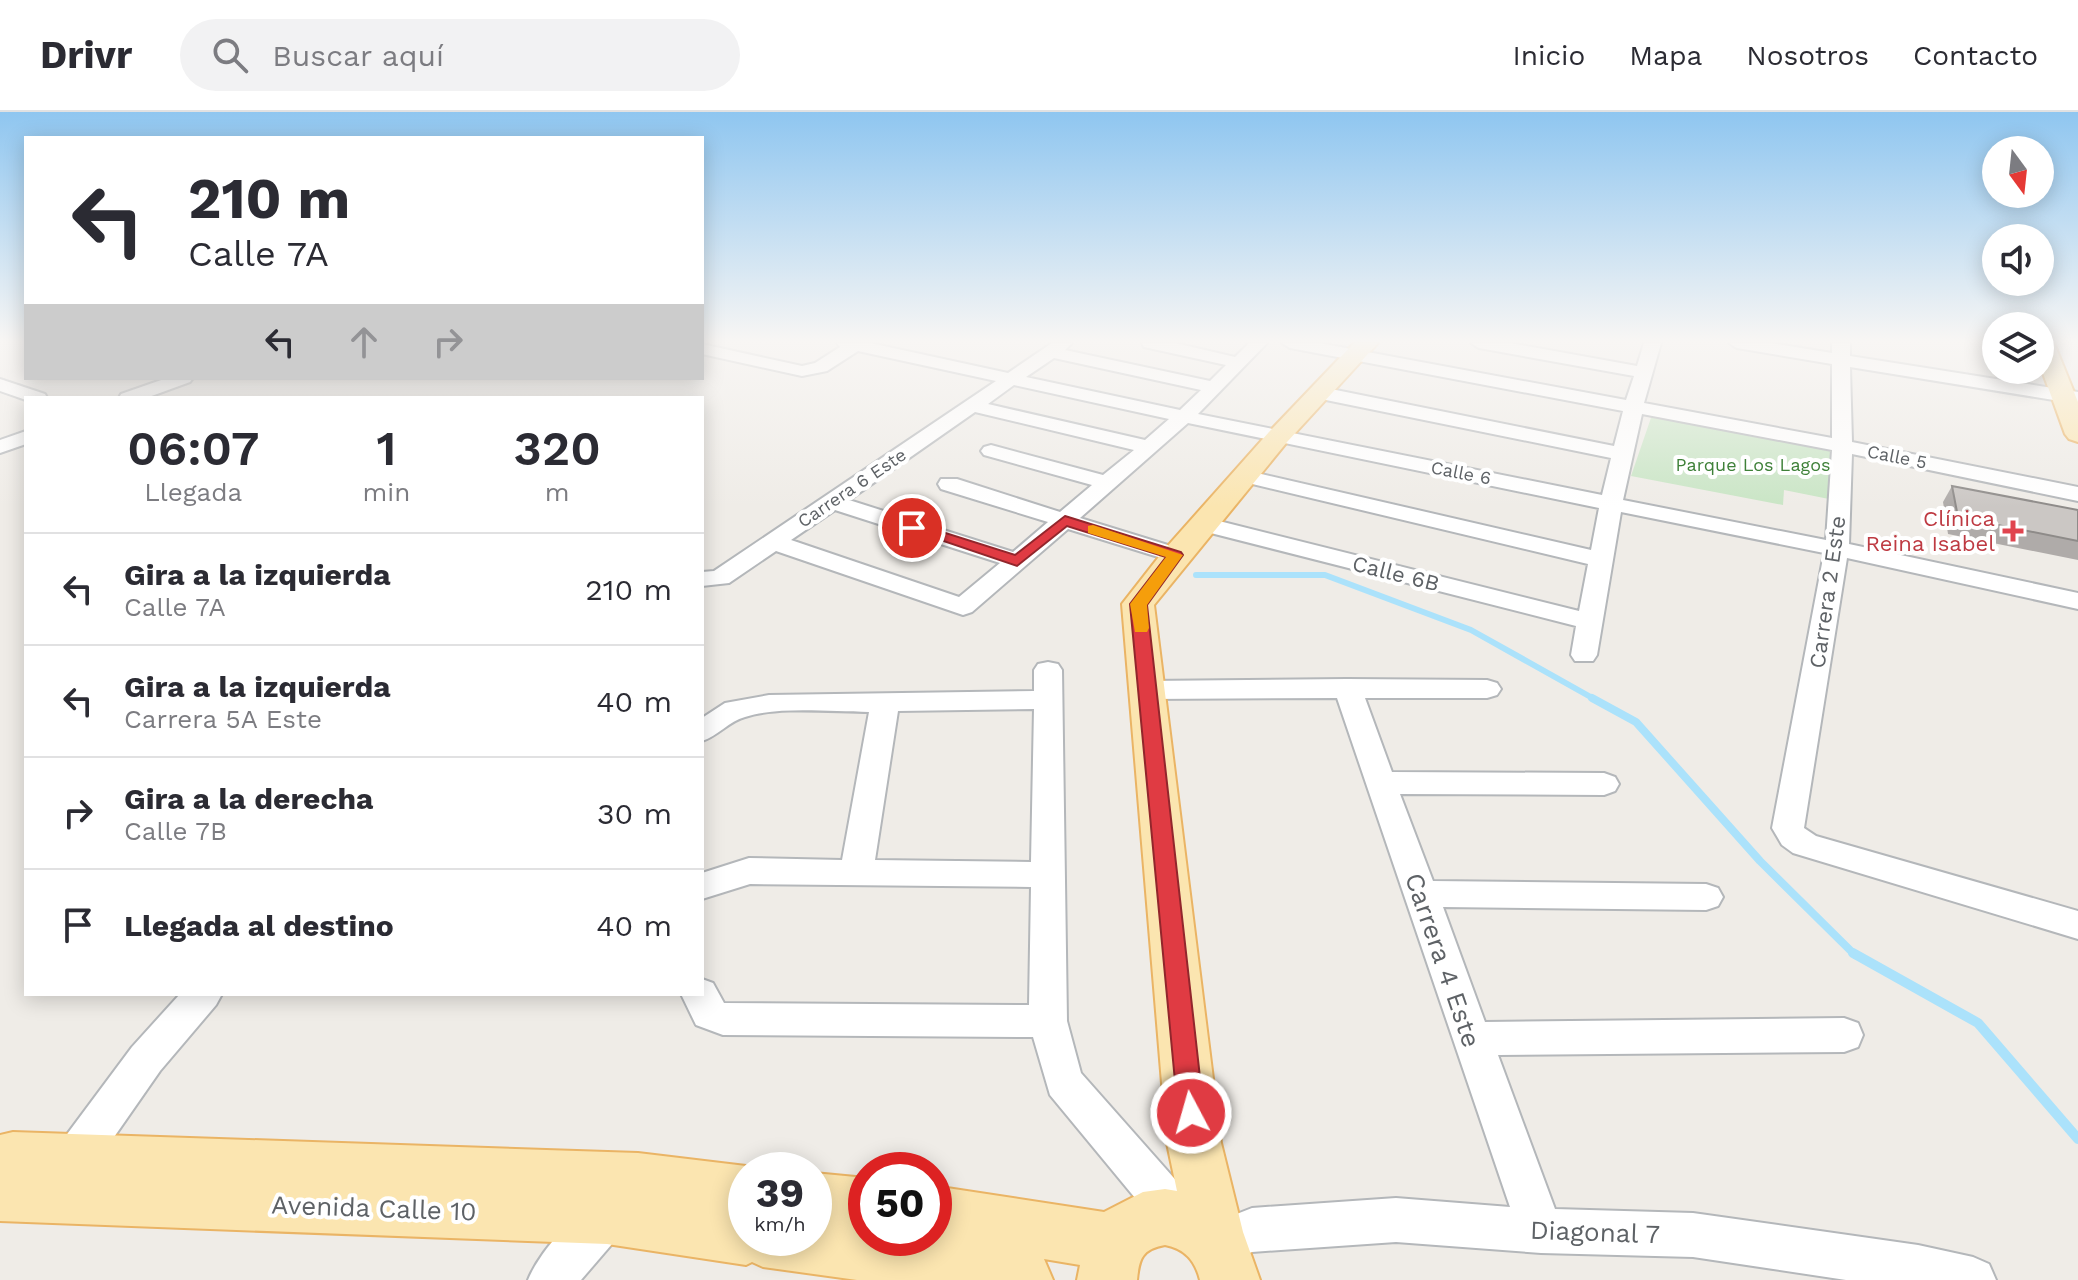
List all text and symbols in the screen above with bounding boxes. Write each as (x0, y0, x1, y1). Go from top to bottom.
search box (180, 19, 740, 91)
text: Drivr (40, 33, 132, 77)
icon: search (208, 33, 252, 77)
text: Buscar aquí (272, 38, 444, 73)
text: Inicio (1513, 39, 1585, 72)
text: Mapa (1629, 39, 1702, 72)
text: Nosotros (1746, 39, 1869, 72)
text: Contacto (1913, 39, 2038, 72)
north arrow (1982, 136, 2054, 208)
map controls (1982, 136, 2054, 384)
text: 210 m (188, 166, 350, 232)
icon: left (56, 168, 160, 272)
button: sound (1982, 224, 2054, 296)
text: Calle 7A (188, 233, 329, 275)
button: layers (1982, 312, 2054, 384)
icon: left (258, 320, 302, 364)
icon: ahead (342, 320, 386, 364)
icon: right (426, 320, 470, 364)
text: 06:07 (127, 420, 259, 477)
text: 1 (376, 420, 396, 477)
text: 320 (514, 420, 601, 477)
street label: Calle 5 (1865, 440, 1929, 473)
street label: Carrera 6 Este (793, 444, 910, 532)
park label: Parque Los Lagos (1676, 454, 1830, 475)
street label: Calle 6 (1429, 456, 1493, 489)
text: Llegada (144, 477, 242, 507)
text: min (363, 477, 410, 507)
text: m (545, 477, 570, 507)
pin (878, 494, 946, 562)
icon: arrive (890, 506, 934, 550)
place label: Clínica Reina Isabel (1866, 506, 1995, 556)
street label: Carrera 2 Este (1804, 514, 1851, 670)
marker: Clínica Reina Isabel (2002, 520, 2024, 542)
street label: Calle 6B (1350, 551, 1442, 596)
text: Gira a la izquierda (124, 557, 391, 592)
icon: left (56, 567, 100, 611)
text: 210 m (585, 572, 672, 607)
text: Calle 7A (124, 592, 226, 622)
text: Gira a la izquierda (124, 669, 391, 704)
icon: left (56, 679, 100, 723)
text: 40 m (596, 684, 672, 719)
text: Carrera 5A Este (124, 704, 322, 734)
text: Gira a la derecha (124, 781, 373, 816)
icon: right (56, 791, 100, 835)
text: 30 m (597, 796, 672, 831)
text: Calle 7B (124, 816, 227, 846)
street label: Carrera 4 Este (1399, 869, 1487, 1051)
icon: arrive (56, 903, 100, 947)
text: Llegada al destino (124, 908, 394, 943)
text: 40 m (596, 908, 672, 943)
position arrow (1149, 1071, 1233, 1155)
speed limit sign: 50 (848, 1152, 952, 1256)
text: 39 (756, 1170, 804, 1217)
street label: Avenida Calle 10 (271, 1189, 477, 1227)
text: km/h (754, 1212, 806, 1236)
street label: Diagonal 7 (1530, 1215, 1660, 1249)

